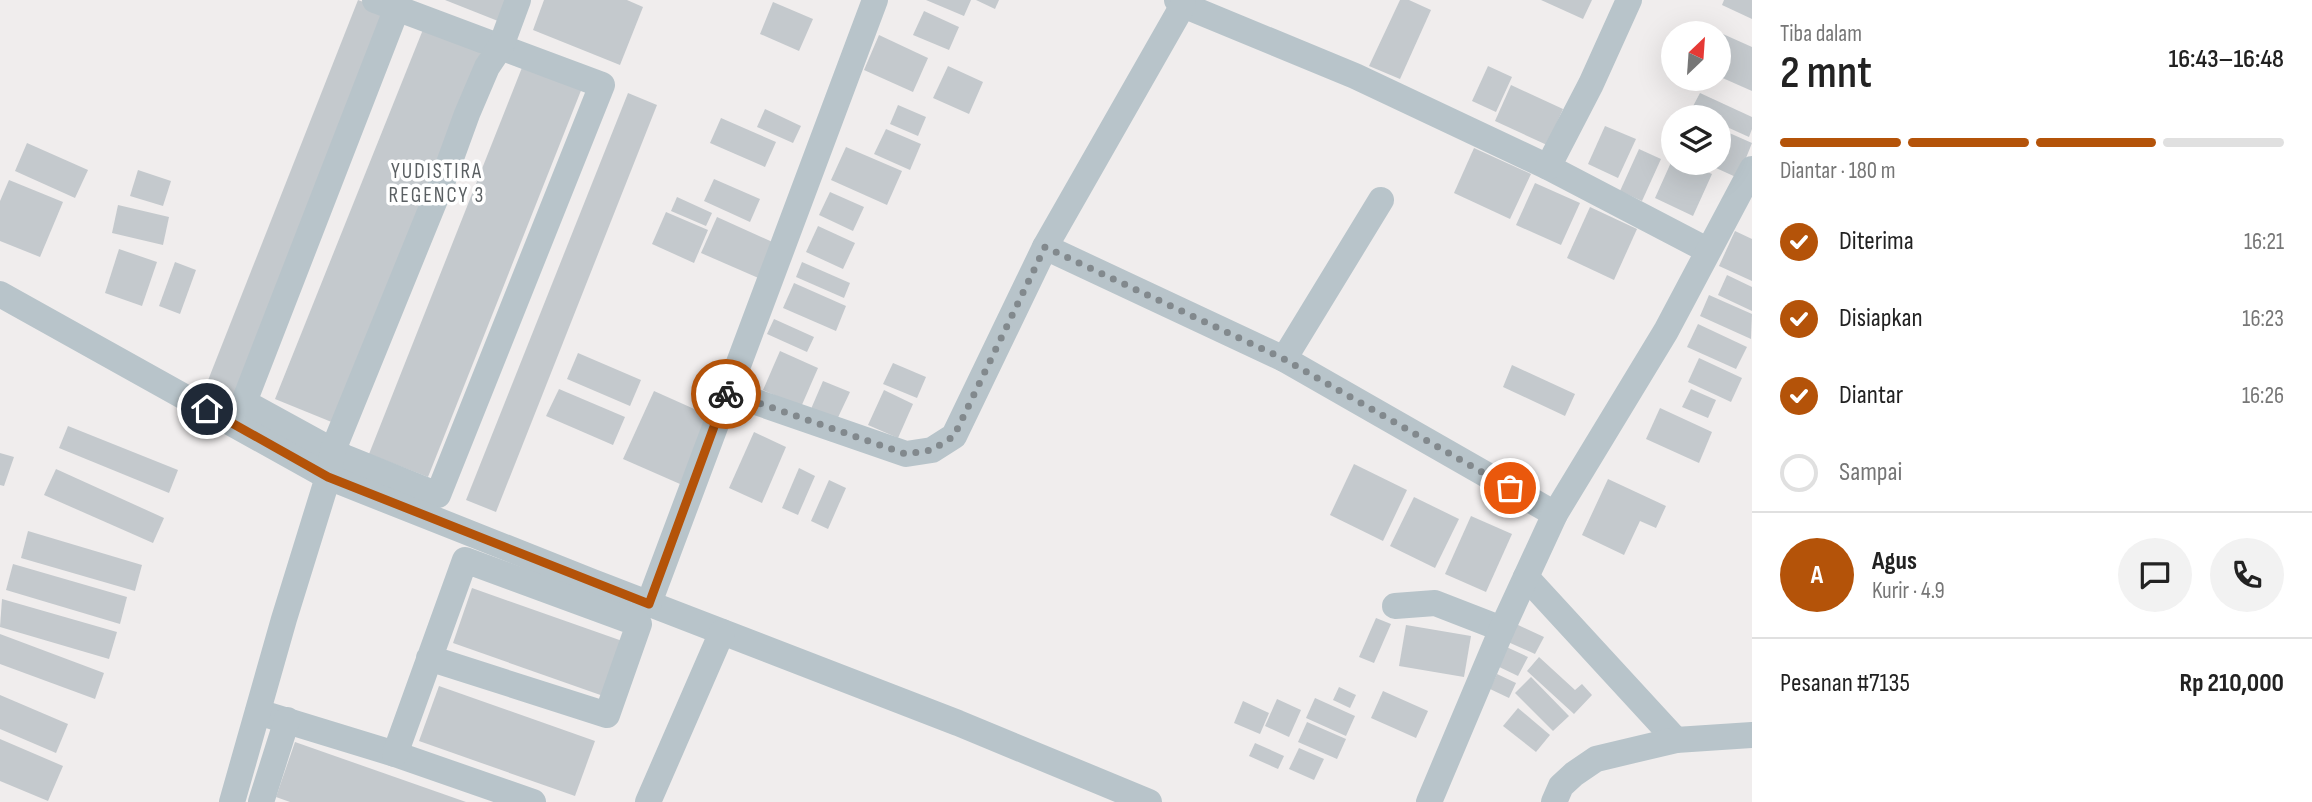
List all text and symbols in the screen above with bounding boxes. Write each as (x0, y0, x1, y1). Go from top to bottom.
text: Tiba dalam (1780, 20, 1862, 48)
north arrow (1661, 21, 1731, 91)
map controls (1661, 21, 1731, 175)
text: 16:43–16:48 (2169, 44, 2284, 75)
text: 2 mnt (1780, 46, 1872, 101)
button: layers (1661, 105, 1731, 175)
text: Diantar · 180 m (1780, 157, 1896, 185)
district label: YUDISTIRA REGENCY 3 (389, 159, 485, 208)
icon: check (1780, 223, 1818, 261)
text: Diterima (1839, 226, 1914, 257)
text: 16:21 (2244, 228, 2284, 256)
icon: check (1780, 300, 1818, 338)
text: Disiapkan (1839, 303, 1923, 334)
text: 16:23 (2242, 305, 2284, 333)
courier (691, 359, 761, 429)
icon: bike (707, 375, 745, 413)
icon: check (1780, 377, 1818, 415)
pin (177, 379, 237, 439)
text: Diantar (1839, 380, 1903, 411)
text: 16:26 (2242, 382, 2284, 410)
icon: home (188, 390, 226, 428)
text: Sampai (1839, 457, 1902, 488)
pin (1480, 458, 1540, 518)
icon: bag (1491, 469, 1529, 507)
button: chat (2118, 538, 2192, 612)
button: phone (2210, 538, 2284, 612)
text: Agus (1872, 546, 1917, 577)
text: A (1811, 560, 1823, 591)
text: Kurir · 4.9 (1872, 577, 1945, 605)
text: Pesanan #7135 (1780, 668, 1910, 699)
text: Rp 210,000 (2179, 668, 2284, 699)

